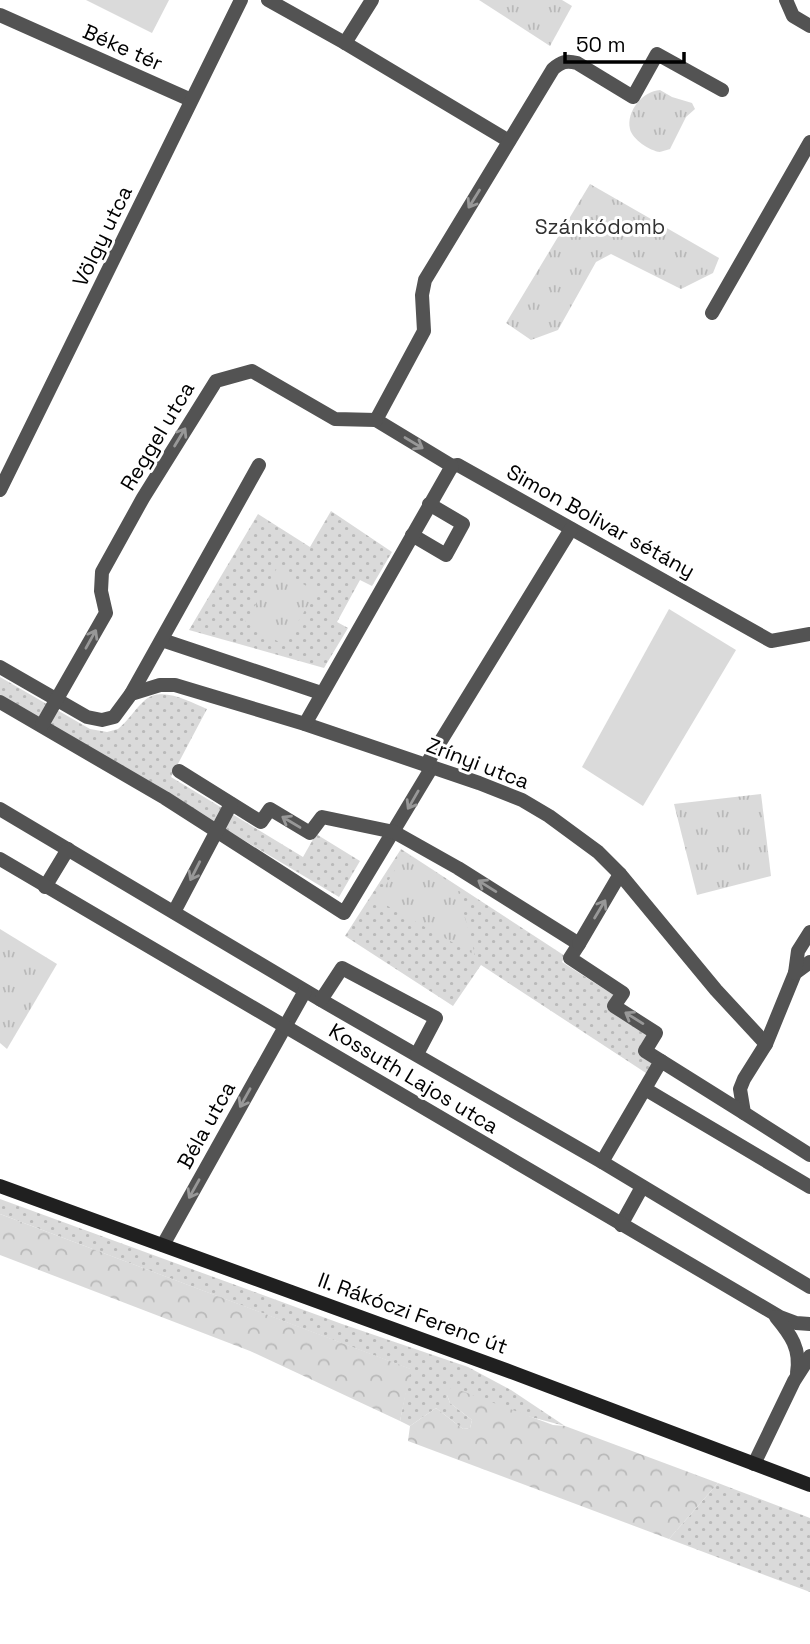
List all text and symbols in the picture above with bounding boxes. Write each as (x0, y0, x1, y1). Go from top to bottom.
street label: Béke tér (79, 17, 167, 77)
scale bar (565, 21, 684, 65)
text: 50 m (576, 31, 626, 58)
street label: Völgy utca (66, 181, 138, 291)
one-way arrow (466, 189, 481, 208)
park label: Szánkódomb (535, 213, 665, 240)
street label: Reggel utca (114, 377, 200, 495)
one-way arrow (173, 428, 187, 448)
one-way arrow (403, 437, 423, 451)
street label: Simon Bolivar sétány (502, 458, 700, 584)
one-way arrow (84, 630, 98, 650)
street label: Zrínyi utca (423, 731, 533, 795)
one-way arrow (406, 789, 420, 809)
one-way arrow (281, 814, 301, 828)
one-way arrow (187, 860, 201, 880)
one-way arrow (477, 879, 497, 893)
one-way arrow (593, 900, 607, 920)
one-way arrow (624, 1011, 644, 1025)
street label: Kossuth Lajos utca (324, 1017, 504, 1139)
street label: Béla utca (171, 1077, 241, 1173)
one-way arrow (238, 1088, 252, 1108)
one-way arrow (187, 1179, 201, 1199)
street label: II. Rákóczi Ferenc út (314, 1266, 512, 1360)

